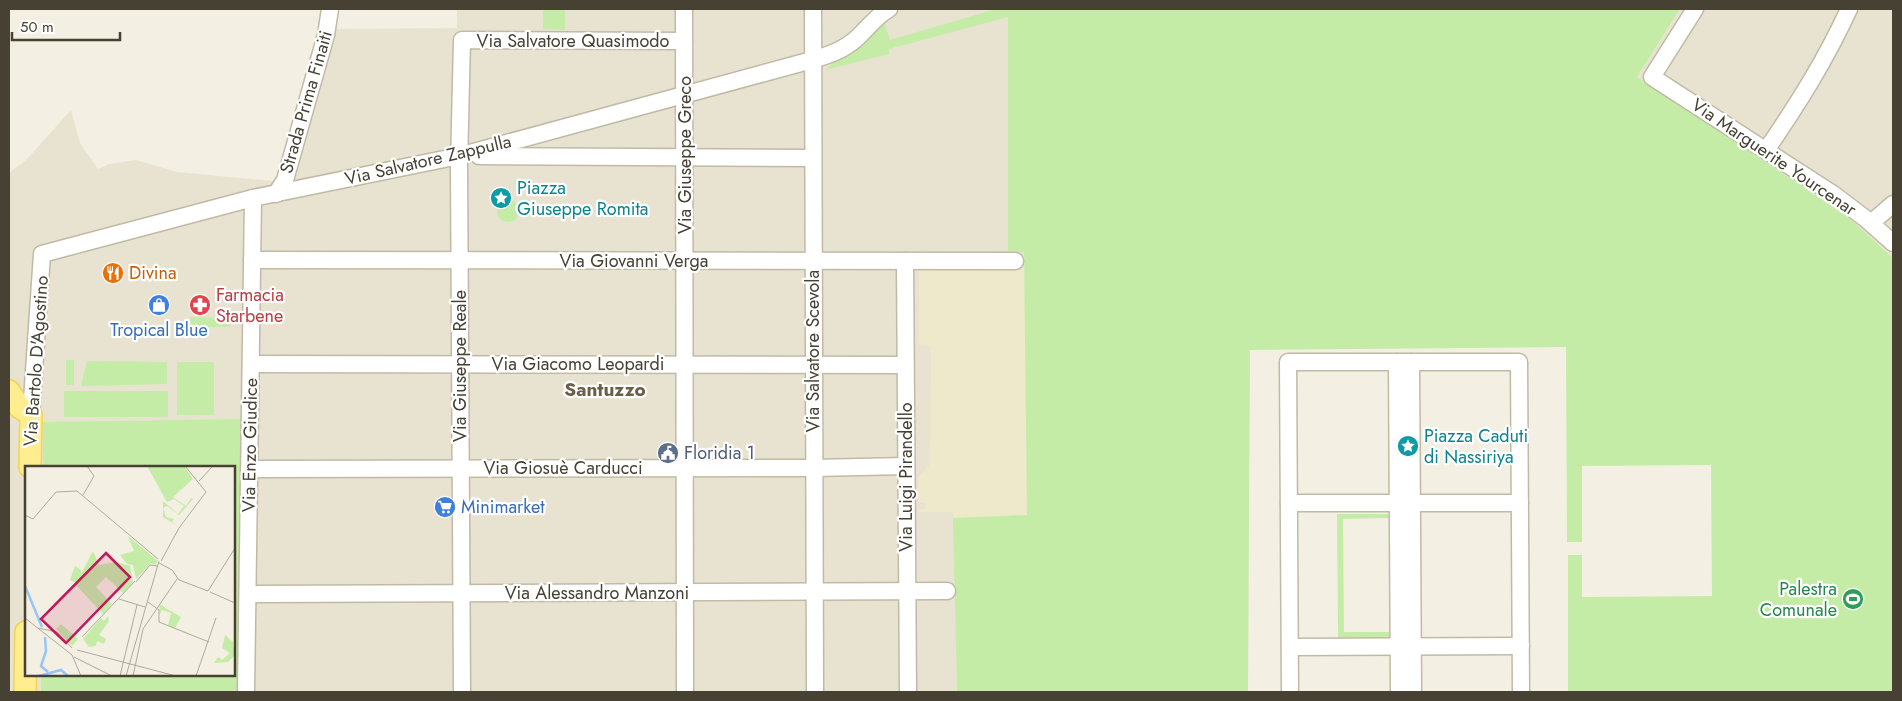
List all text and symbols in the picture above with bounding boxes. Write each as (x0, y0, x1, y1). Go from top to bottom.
scale bar (12, 10, 120, 42)
text: 50 m (20, 16, 54, 38)
street label: Strada Prima Finaiti (273, 28, 339, 176)
street label: Via Salvatore Quasimodo (477, 28, 670, 54)
street label: Via Giuseppe Greco (672, 76, 698, 234)
street label: Via Marguerite Yourcenar (1686, 92, 1862, 223)
street label: Via Salvatore Zappulla (342, 128, 514, 192)
place label: Piazza Giuseppe Romita (517, 175, 648, 222)
place icon: Piazza Giuseppe Romita (489, 186, 513, 210)
street label: Via Giovanni Verga (560, 248, 708, 274)
place label: Divina (129, 260, 177, 286)
restaurant icon: Divina (101, 261, 125, 285)
street label: Via Salvatore Scevola (800, 270, 826, 432)
street label: Via Bartolo D'Agostino (17, 275, 55, 447)
place label: Farmacia Starbene (216, 282, 284, 329)
street label: Via Giuseppe Reale (447, 290, 473, 442)
shop icon: Tropical Blue (147, 293, 171, 317)
pharmacy icon: Farmacia Starbene (188, 293, 212, 317)
place label: Tropical Blue (110, 317, 208, 343)
street label: Via Giacomo Leopardi (492, 351, 664, 377)
district label: Santuzzo (564, 376, 646, 403)
street label: Via Enzo Giudice (236, 378, 264, 512)
street label: Via Luigi Pirandello (893, 402, 919, 552)
place label: Piazza Caduti di Nassiriya (1424, 423, 1528, 470)
place icon: Piazza Caduti di Nassiriya (1396, 434, 1420, 458)
place label: Floridia 1 (684, 440, 755, 466)
public building icon: Floridia 1 (656, 441, 680, 465)
street label: Via Giosuè Carducci (483, 455, 643, 481)
inset map (25, 466, 235, 676)
place label: Minimarket (461, 494, 545, 520)
supermarket icon: Minimarket (433, 495, 457, 519)
place label: Palestra Comunale (1760, 576, 1837, 623)
street label: Via Alessandro Manzoni (505, 580, 689, 606)
sports icon: Palestra Comunale (1841, 587, 1865, 611)

